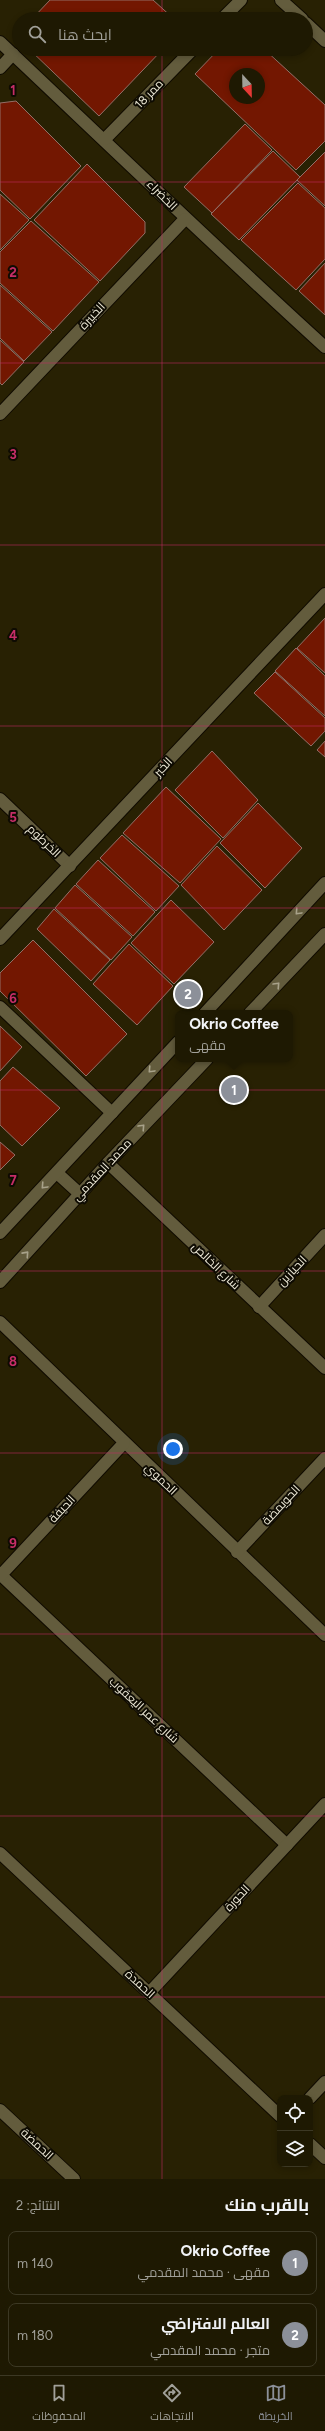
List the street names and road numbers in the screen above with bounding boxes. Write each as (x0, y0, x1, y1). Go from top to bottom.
street label: ممر 18 (132, 77, 166, 111)
street label: الخضراء (144, 177, 180, 213)
street label: الخبيرة (76, 300, 108, 332)
street label: الخبر (150, 755, 175, 780)
street label: الخرطوم (24, 822, 64, 861)
street label: محمد المقدمي (70, 1136, 136, 1206)
street label: شارع الخالص (188, 1240, 243, 1293)
street label: الحيازين (274, 1253, 310, 1289)
street label: الحموي (140, 1460, 180, 1500)
street label: الحويمضة (259, 1482, 303, 1528)
street label: الحيفة (46, 1493, 78, 1525)
street label: شارع عمر اليعقوب (106, 1674, 182, 1747)
street label: الحورة (221, 1882, 253, 1914)
street label: الحمدة (122, 1967, 158, 2001)
street label: الحمضة (18, 2126, 56, 2162)

